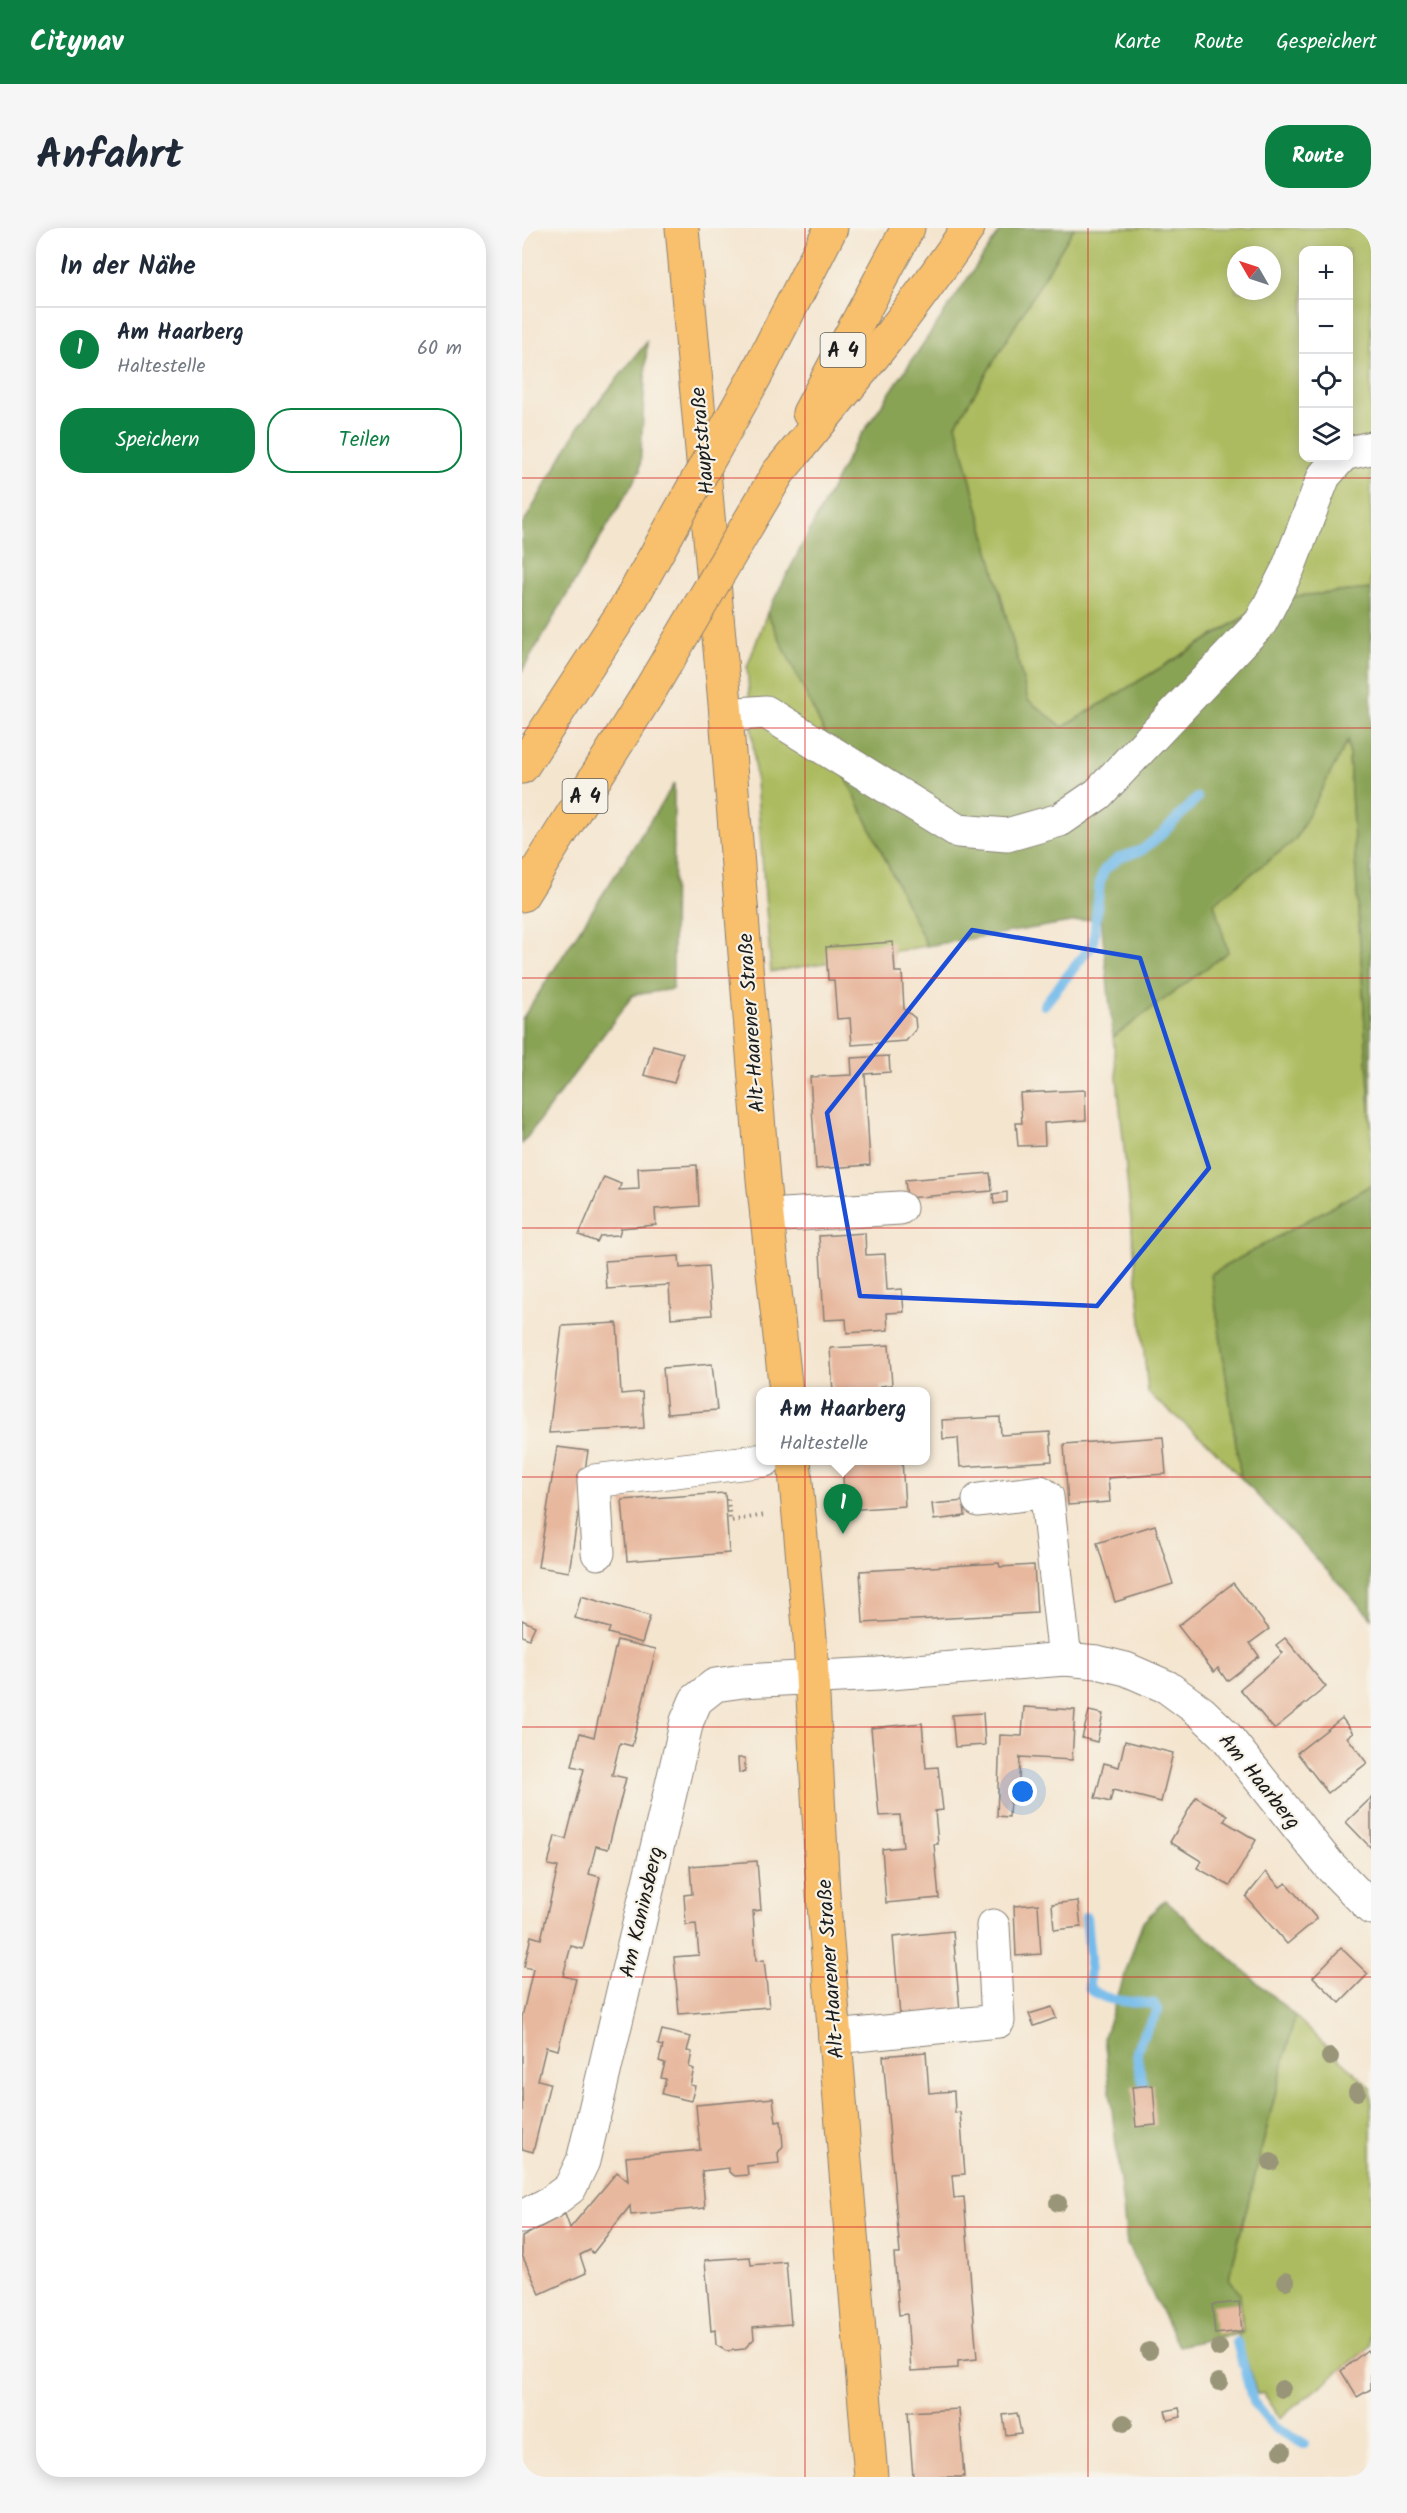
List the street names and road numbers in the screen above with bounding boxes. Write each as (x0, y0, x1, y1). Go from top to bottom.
road number: A 4 (820, 333, 866, 367)
street label: Hauptstraße (682, 385, 725, 496)
road number: A 4 (562, 779, 608, 813)
street label: Alt-Haarener Straße (730, 932, 775, 1114)
street label: Am Haarberg (1210, 1726, 1308, 1837)
street label: Am Kaninsberg (611, 1843, 674, 1981)
street label: Alt-Haarener Straße (809, 1878, 854, 2060)

